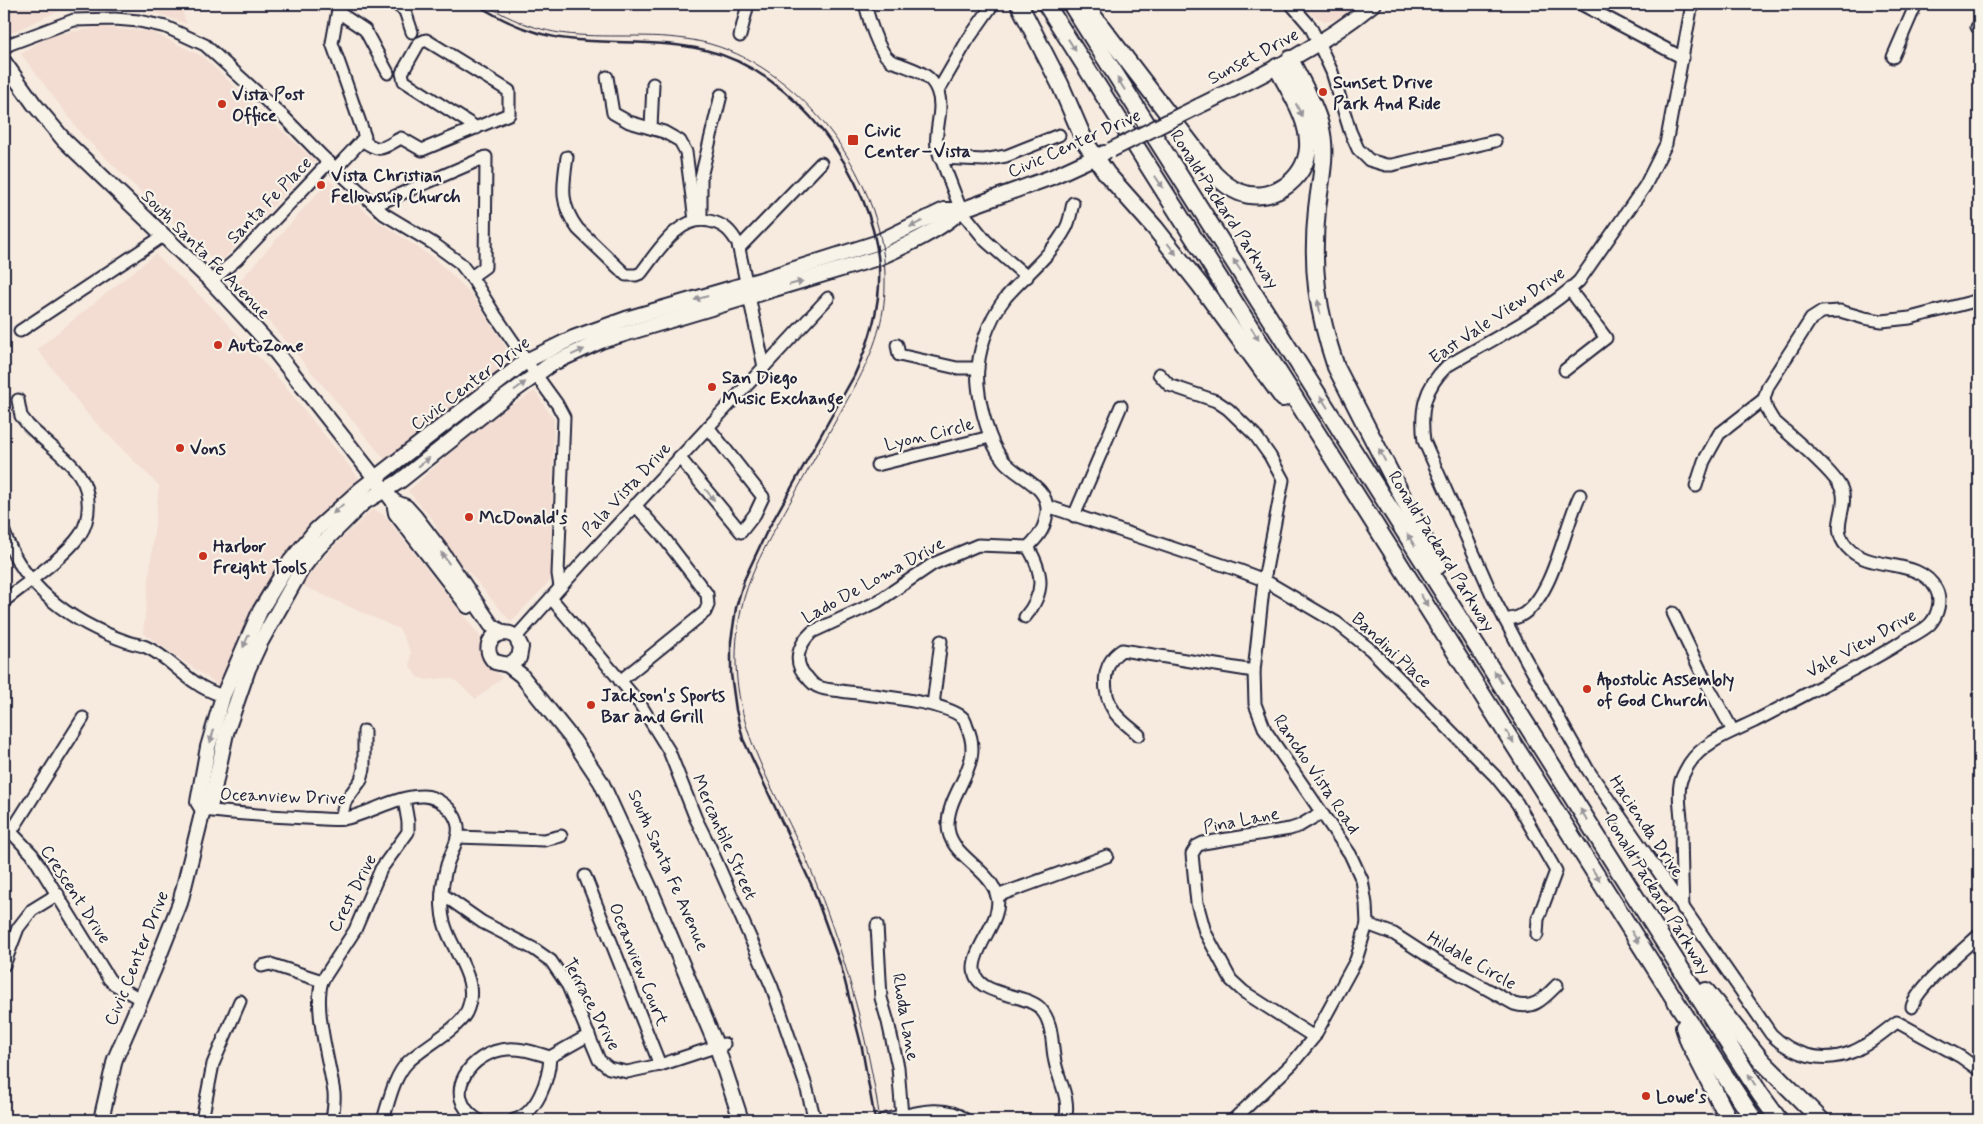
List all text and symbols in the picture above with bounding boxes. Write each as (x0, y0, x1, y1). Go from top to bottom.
street label: Sunset Drive (1204, 23, 1303, 91)
one-way arrow (1067, 38, 1077, 52)
place label: Sunset Drive Park And Ride (1333, 71, 1441, 116)
one-way arrow (1116, 77, 1126, 91)
place label: Vista Post Office (232, 83, 305, 128)
marker: Sunset Drive Park And Ride (1317, 86, 1329, 98)
marker: Vista Post Office (216, 98, 228, 110)
one-way arrow (1295, 103, 1303, 117)
street label: Civic Center Drive (1004, 104, 1145, 184)
place label: Civic Center–Vista (864, 119, 971, 164)
street label: Ronald Packard Parkway (1164, 125, 1285, 294)
marker: Civic Center–Vista (846, 133, 860, 147)
street label: Santa Fe Place (222, 152, 318, 250)
place label: Vista Christian Fellowship Church (331, 164, 461, 209)
one-way arrow (1155, 175, 1164, 189)
marker: Vista Christian Fellowship Church (315, 179, 327, 191)
street label: South Santa Fe Avenue (135, 185, 275, 325)
one-way arrow (909, 220, 923, 228)
one-way arrow (1166, 242, 1177, 255)
one-way arrow (1232, 258, 1242, 272)
street label: East Vale View Drive (1425, 261, 1570, 370)
one-way arrow (789, 279, 804, 287)
one-way arrow (693, 294, 708, 302)
one-way arrow (1315, 299, 1323, 314)
one-way arrow (1251, 328, 1260, 341)
street label: Civic Center Drive (406, 331, 535, 437)
place label: AutoZone (228, 334, 304, 358)
marker: AutoZone (212, 339, 224, 351)
one-way arrow (571, 347, 585, 355)
place label: San Diego Music Exchange (722, 366, 844, 413)
one-way arrow (513, 381, 526, 391)
marker: San Diego Music Exchange (706, 381, 718, 393)
one-way arrow (1319, 396, 1328, 409)
street label: Lyon Circle (882, 412, 976, 458)
place label: Vons (190, 437, 226, 461)
street label: Pala Vista Drive (577, 437, 677, 542)
marker: Vons (174, 442, 186, 454)
one-way arrow (1378, 448, 1386, 463)
one-way arrow (418, 456, 431, 467)
street label: Ronald Packard Parkway (1382, 467, 1500, 637)
one-way arrow (705, 488, 716, 501)
one-way arrow (333, 503, 345, 515)
place label: McDonald's (479, 506, 567, 530)
marker: McDonald's (463, 511, 475, 523)
street label: Lado De Loma Drive (798, 532, 949, 630)
one-way arrow (1406, 533, 1415, 546)
place label: Harbor Freight Tools (213, 535, 307, 580)
marker: Harbor Freight Tools (197, 550, 209, 562)
one-way arrow (440, 551, 450, 565)
one-way arrow (1419, 593, 1428, 606)
street label: Vale View Drive (1802, 604, 1921, 684)
street label: Bandini Place (1346, 607, 1437, 694)
one-way arrow (242, 634, 250, 648)
place label: Apostolic Assembly of God Church (1597, 668, 1734, 713)
one-way arrow (1493, 670, 1502, 683)
marker: Apostolic Assembly of God Church (1581, 683, 1593, 695)
place label: Jackson's Sports Bar and Grill (601, 684, 725, 729)
marker: Jackson's Sports Bar and Grill (585, 699, 597, 711)
street label: Rancho Vista Road (1267, 710, 1365, 839)
one-way arrow (207, 729, 215, 744)
one-way arrow (1505, 731, 1515, 744)
street label: Mercantile Street (686, 771, 763, 904)
street label: Hacienda Drive (1603, 771, 1689, 882)
street label: Oceanview Drive (220, 783, 346, 811)
street label: South Santa Fe Avenue (622, 786, 715, 955)
street label: Pina Lane (1201, 802, 1281, 840)
one-way arrow (1579, 808, 1588, 821)
street label: Ronald Packard Parkway (1598, 810, 1716, 980)
street label: Crescent Drive (34, 840, 116, 949)
street label: Crest Drive (323, 850, 383, 937)
one-way arrow (1592, 868, 1601, 882)
street label: Civic Center Drive (99, 887, 175, 1029)
street label: Oceanview Court (602, 899, 674, 1030)
street label: Hildale Circle (1423, 926, 1520, 996)
one-way arrow (1631, 930, 1640, 944)
street label: Terrace Drive (557, 954, 626, 1055)
street label: Rhoda Lane (885, 971, 925, 1063)
one-way arrow (1747, 1074, 1756, 1087)
place label: Lowe's (1656, 1085, 1707, 1109)
marker: Lowe's (1640, 1090, 1652, 1102)

